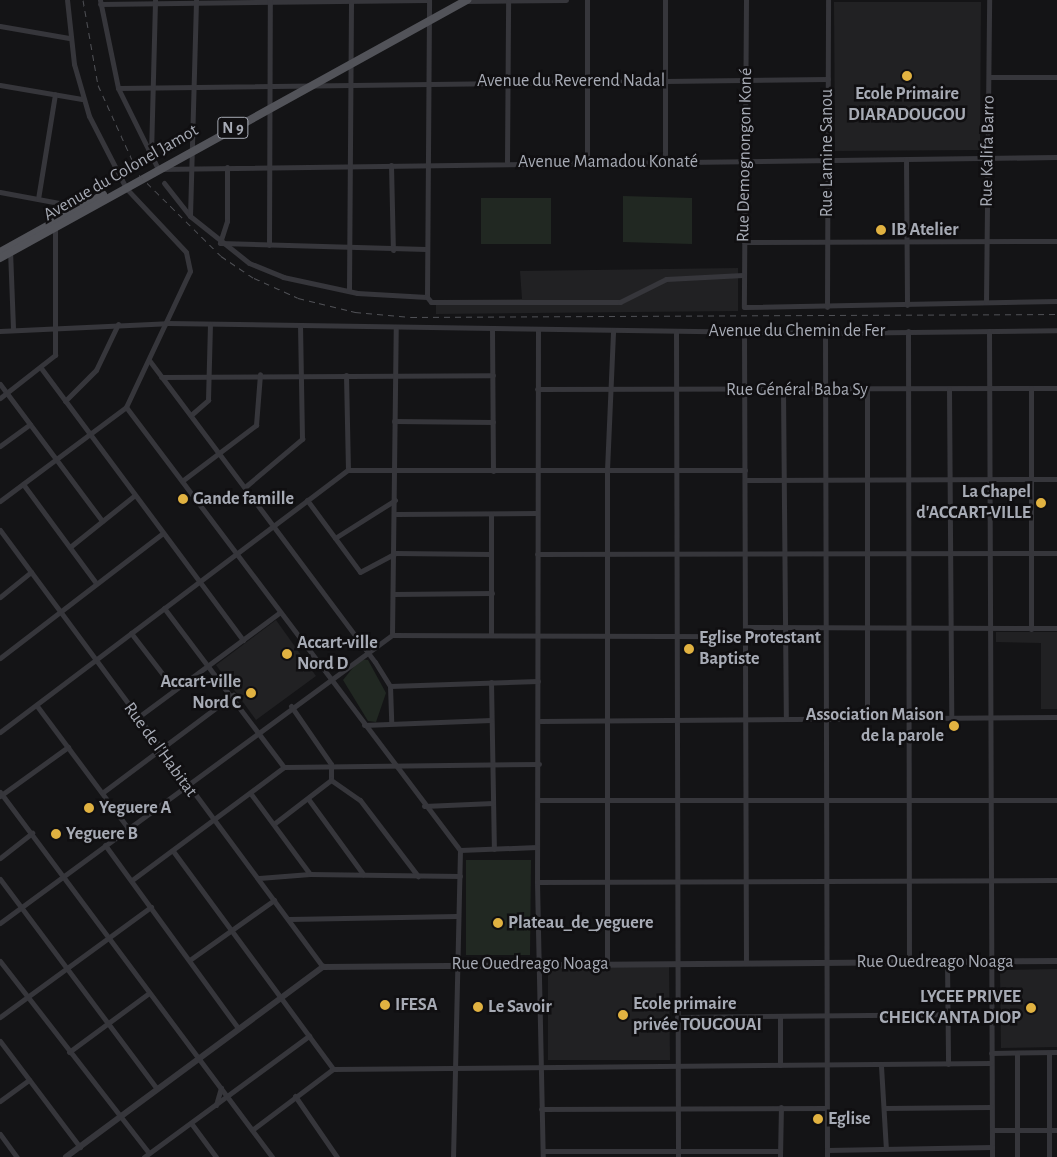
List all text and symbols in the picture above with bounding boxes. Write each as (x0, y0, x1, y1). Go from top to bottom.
street label: Rue Demognongon Koné (733, 68, 757, 242)
street label: Avenue du Reverend Nadal (477, 70, 665, 92)
marker: Ecole Primaire DIARADOUGOU (901, 70, 913, 82)
place label: Ecole Primaire DIARADOUGOU (848, 84, 966, 126)
street label: Rue Lamine Sanou (816, 89, 838, 217)
street label: Rue Kalifa Barro (976, 95, 1000, 207)
road number: N 9 (217, 115, 249, 142)
street label: Avenue du Colonel Jamot (40, 120, 202, 226)
street label: Avenue Mamadou Konaté (518, 151, 698, 173)
place label: IB Atelier (891, 219, 958, 241)
marker: IB Atelier (875, 224, 887, 236)
street label: Avenue du Chemin de Fer (709, 320, 885, 342)
street label: Rue Général Baba Sy (726, 379, 868, 401)
place label: La Chapel d'ACCART-VILLE (916, 482, 1031, 524)
place label: Gande famille (193, 488, 294, 510)
marker: Gande famille (177, 493, 189, 505)
marker: La Chapel d'ACCART-VILLE (1035, 497, 1047, 509)
place label: Eglise Protestant Baptiste (699, 628, 821, 670)
place label: Accart-ville Nord D (297, 633, 378, 676)
marker: Eglise Protestant Baptiste (683, 643, 695, 655)
marker: Accart-ville Nord D (281, 648, 293, 660)
place label: Accart-ville Nord C (160, 672, 241, 714)
marker: Accart-ville Nord C (245, 687, 257, 699)
street label: Rue de l'Habitat (118, 698, 202, 802)
place label: Association Maison de la parole (806, 705, 944, 748)
marker: Association Maison de la parole (948, 720, 960, 732)
place label: Yeguere A (99, 797, 171, 819)
marker: Yeguere A (83, 802, 95, 814)
place label: Yeguere B (66, 823, 138, 845)
marker: Yeguere B (50, 828, 62, 840)
place label: Plateau_de_yeguere (508, 912, 653, 934)
marker: Plateau_de_yeguere (492, 917, 504, 929)
street label: Rue Ouedreago Noaga (856, 951, 1014, 973)
street label: Rue Ouedreago Noaga (451, 953, 609, 975)
place label: LYCEE PRIVEE CHEICK ANTA DIOP (879, 987, 1021, 1030)
place label: IFESA (395, 994, 437, 1016)
place label: Ecole primaire privée TOUGOUAI (633, 994, 762, 1036)
place label: Le Savoir (488, 996, 552, 1018)
marker: IFESA (379, 999, 391, 1011)
marker: Le Savoir (472, 1001, 484, 1013)
marker: LYCEE PRIVEE CHEICK ANTA DIOP (1025, 1002, 1037, 1014)
marker: Ecole primaire privée TOUGOUAI (617, 1009, 629, 1021)
place label: Eglise (828, 1108, 871, 1130)
marker: Eglise (812, 1113, 824, 1125)

